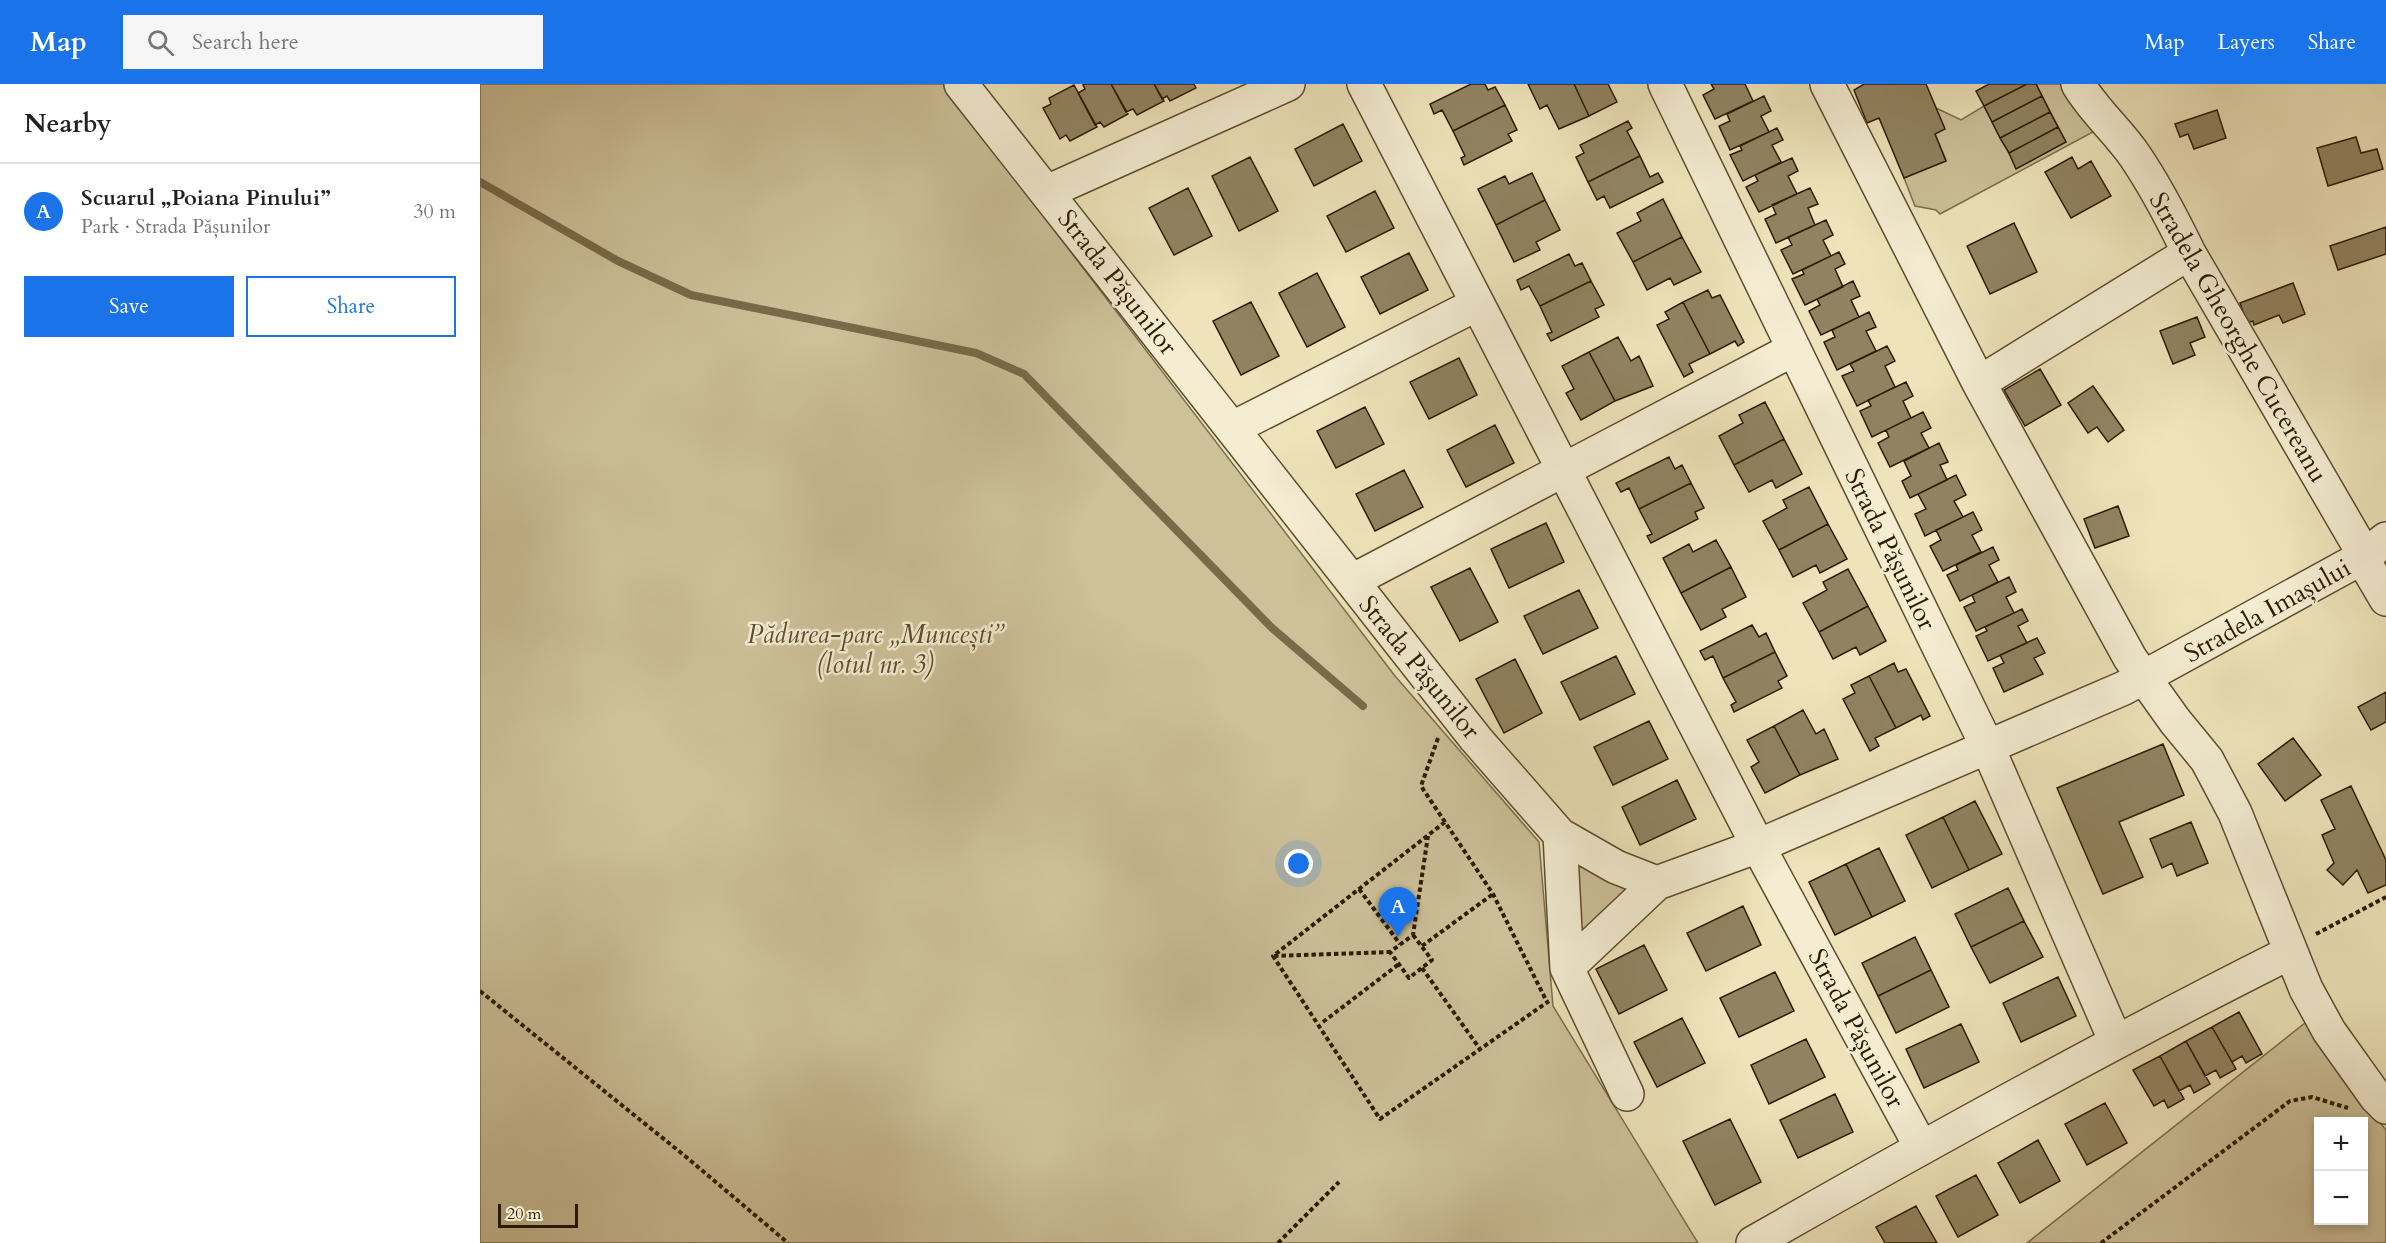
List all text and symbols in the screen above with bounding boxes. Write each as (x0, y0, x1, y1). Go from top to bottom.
search box (123, 15, 543, 69)
text: Map (30, 23, 87, 61)
icon: search (144, 26, 177, 59)
text: Search here (192, 27, 299, 57)
text: Map (2145, 28, 2185, 57)
text: Layers (2218, 28, 2275, 57)
text: Share (2308, 28, 2356, 57)
text: Nearby (24, 106, 112, 141)
text: Scuarul „Poiana Pinului” (81, 183, 330, 213)
street label: Stradela Gheorghe Cucereanu (2141, 186, 2336, 489)
text: A (36, 198, 51, 225)
text: 30 m (413, 198, 456, 225)
street label: Strada Pășunilor (1050, 202, 1186, 363)
text: Park · Strada Pășunilor (81, 213, 270, 240)
button: Save (24, 276, 234, 337)
button: Share (246, 276, 456, 337)
street label: Strada Pășunilor (1836, 463, 1945, 636)
street label: Stradela Imașului (2178, 550, 2357, 671)
street label: Strada Pășunilor (1351, 588, 1489, 747)
park label: Pădurea-parc „Muncești” (lotul nr. 3) (747, 617, 1005, 682)
your location (1284, 849, 1313, 878)
pin: A (1378, 888, 1418, 937)
street label: Strada Pășunilor (1800, 942, 1913, 1114)
map controls (2314, 1117, 2368, 1225)
button: + (2314, 1117, 2368, 1171)
button: − (2314, 1171, 2368, 1225)
scale bar (498, 1201, 578, 1228)
text: 20 m (507, 1203, 541, 1225)

